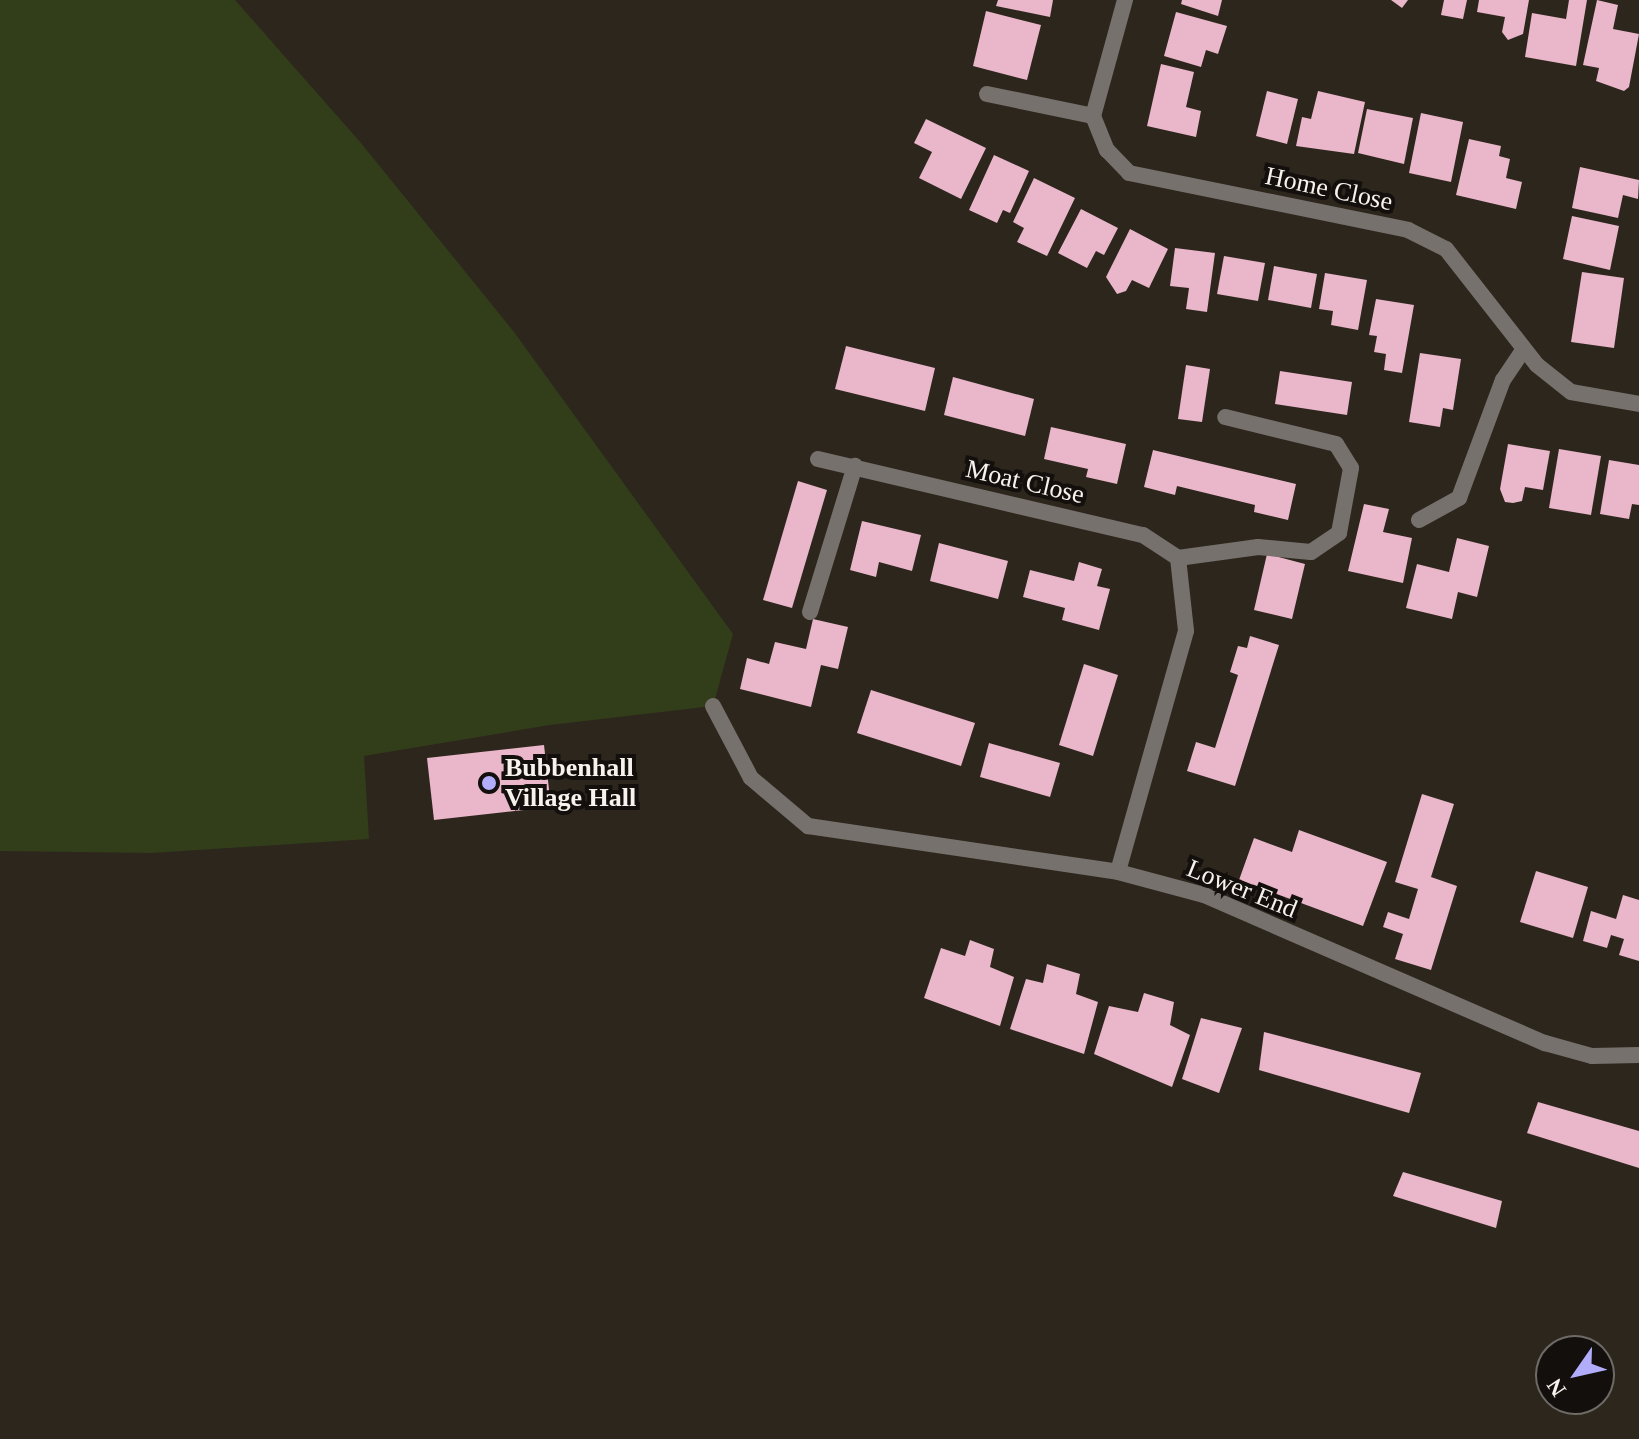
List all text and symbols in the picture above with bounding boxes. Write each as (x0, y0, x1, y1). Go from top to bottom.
street label: Home Close (1263, 160, 1395, 218)
street label: Moat Close (963, 453, 1087, 511)
place label: Bubbenhall Village Hall (505, 752, 636, 814)
marker: Bubbenhall Village Hall (480, 774, 498, 792)
street label: Lower End (1182, 853, 1302, 925)
north arrow (1535, 1335, 1615, 1415)
text: N (1542, 1374, 1571, 1401)

